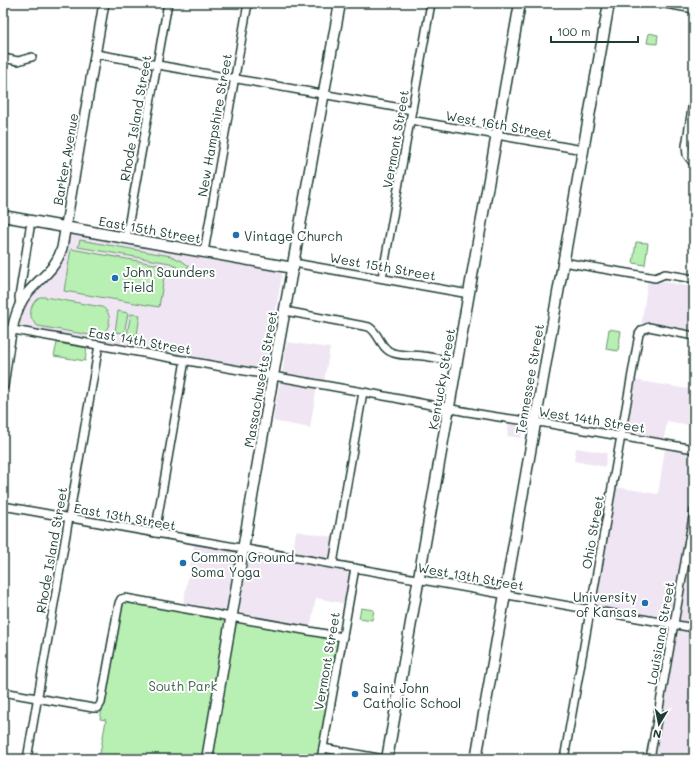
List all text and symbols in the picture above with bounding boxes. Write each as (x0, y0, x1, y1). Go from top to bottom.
scale bar (551, 18, 638, 44)
text: 100 m (557, 23, 591, 39)
street label: New Hampshire Street (193, 52, 235, 198)
street label: Rhode Island Street (115, 53, 155, 183)
street label: Vermont Street (378, 88, 412, 189)
street label: West 16th Street (444, 106, 554, 142)
street label: Barker Avenue (49, 112, 81, 206)
street label: East 15th Street (97, 212, 203, 246)
place label: Vintage Church (244, 227, 342, 244)
marker: Vintage Church (231, 230, 241, 240)
street label: West 15th Street (329, 248, 438, 284)
place label: John Saunders Field (123, 263, 215, 295)
marker: John Saunders Field (110, 273, 120, 283)
street label: Massachusetts Street (240, 309, 280, 449)
street label: Tennessee Street (511, 322, 547, 436)
street label: East 14th Street (87, 323, 193, 357)
street label: Kentucky Street (424, 327, 458, 431)
street label: West 14th Street (537, 402, 647, 436)
street label: Rhode Island Street (31, 485, 71, 615)
street label: Ohio Street (577, 493, 607, 570)
street label: East 13th Street (72, 499, 178, 533)
place label: Common Ground Soma Yoga (191, 548, 294, 580)
marker: Common Ground Soma Yoga (178, 558, 188, 568)
street label: West 13th Street (416, 558, 526, 594)
street label: Louisiana Street (643, 580, 678, 686)
place label: University of Kansas (573, 588, 637, 620)
marker: University of Kansas (640, 598, 650, 608)
street label: Vermont Street (309, 610, 343, 711)
park label: South Park (149, 677, 218, 694)
place label: Saint John Catholic School (363, 679, 461, 711)
marker: Saint John Catholic School (350, 689, 360, 699)
north arrow (639, 704, 679, 744)
text: N (652, 726, 663, 742)

